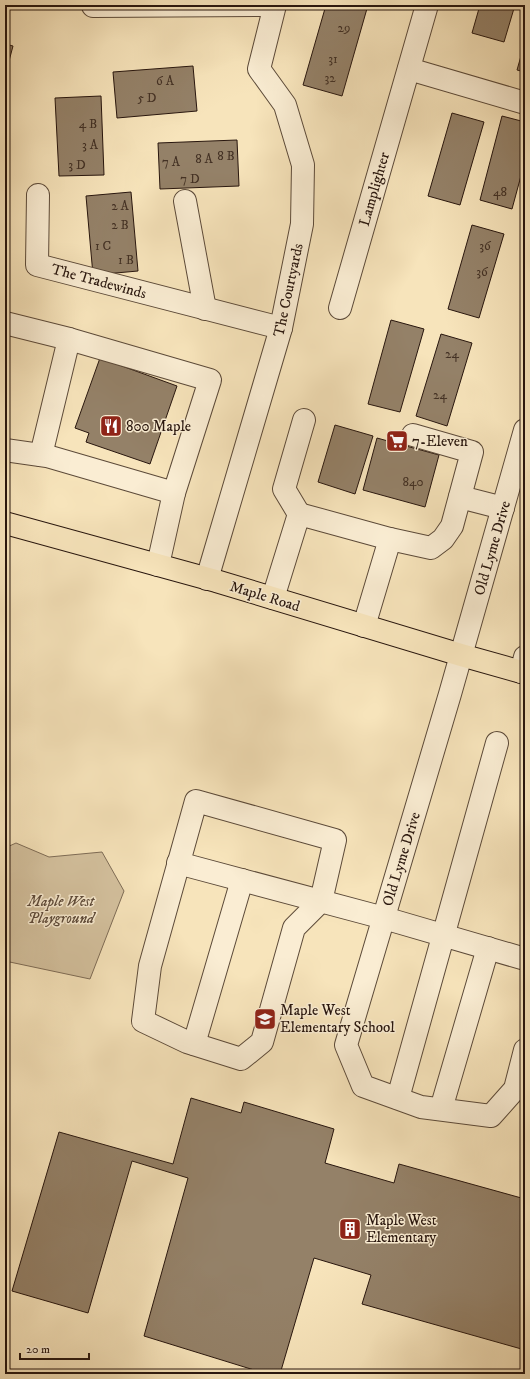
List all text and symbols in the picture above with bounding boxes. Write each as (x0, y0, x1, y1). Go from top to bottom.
house number: 29 (338, 20, 350, 36)
house number: 31 (328, 51, 338, 67)
house number: 32 (324, 70, 336, 86)
house number: 6 A (156, 73, 175, 89)
house number: 5 D (138, 90, 157, 106)
house number: 4 B (79, 116, 97, 132)
house number: 3 A (82, 137, 99, 153)
house number: 8 B (217, 148, 235, 164)
street label: Lamplighter (355, 150, 394, 228)
house number: 8 A (195, 151, 214, 167)
house number: 7 A (162, 154, 181, 170)
house number: 3 D (68, 157, 86, 173)
house number: 7 D (180, 171, 200, 187)
house number: 48 (493, 184, 507, 200)
house number: 2 A (111, 198, 129, 214)
house number: 2 B (111, 217, 129, 233)
house number: 1 C (95, 238, 111, 254)
house number: 36 (479, 238, 492, 254)
street label: The Courtyards (269, 242, 308, 339)
house number: 1 B (118, 252, 134, 268)
street label: The Tradewinds (49, 260, 149, 303)
house number: 36 (476, 264, 489, 280)
house number: 24 (445, 346, 459, 362)
house number: 24 (433, 387, 447, 403)
restaurant icon: 800 Maple (98, 413, 124, 439)
place label: 800 Maple (126, 417, 191, 436)
supermarket icon: 7-Eleven (384, 428, 410, 454)
place label: 7-Eleven (412, 432, 468, 451)
house number: 840 (403, 474, 424, 490)
street label: Old Lyme Drive (470, 499, 515, 598)
street label: Maple Road (227, 577, 303, 616)
street label: Old Lyme Drive (378, 810, 425, 909)
park label: Maple West Playground (27, 892, 97, 928)
place label: Maple West Elementary School (280, 1001, 395, 1037)
school or university icon: Maple West Elementary School (252, 1006, 278, 1032)
place label: Maple West Elementary (366, 1211, 437, 1247)
building icon: Maple West Elementary (337, 1216, 363, 1242)
scale bar (20, 1335, 89, 1361)
text: 20 m (26, 1342, 50, 1357)

